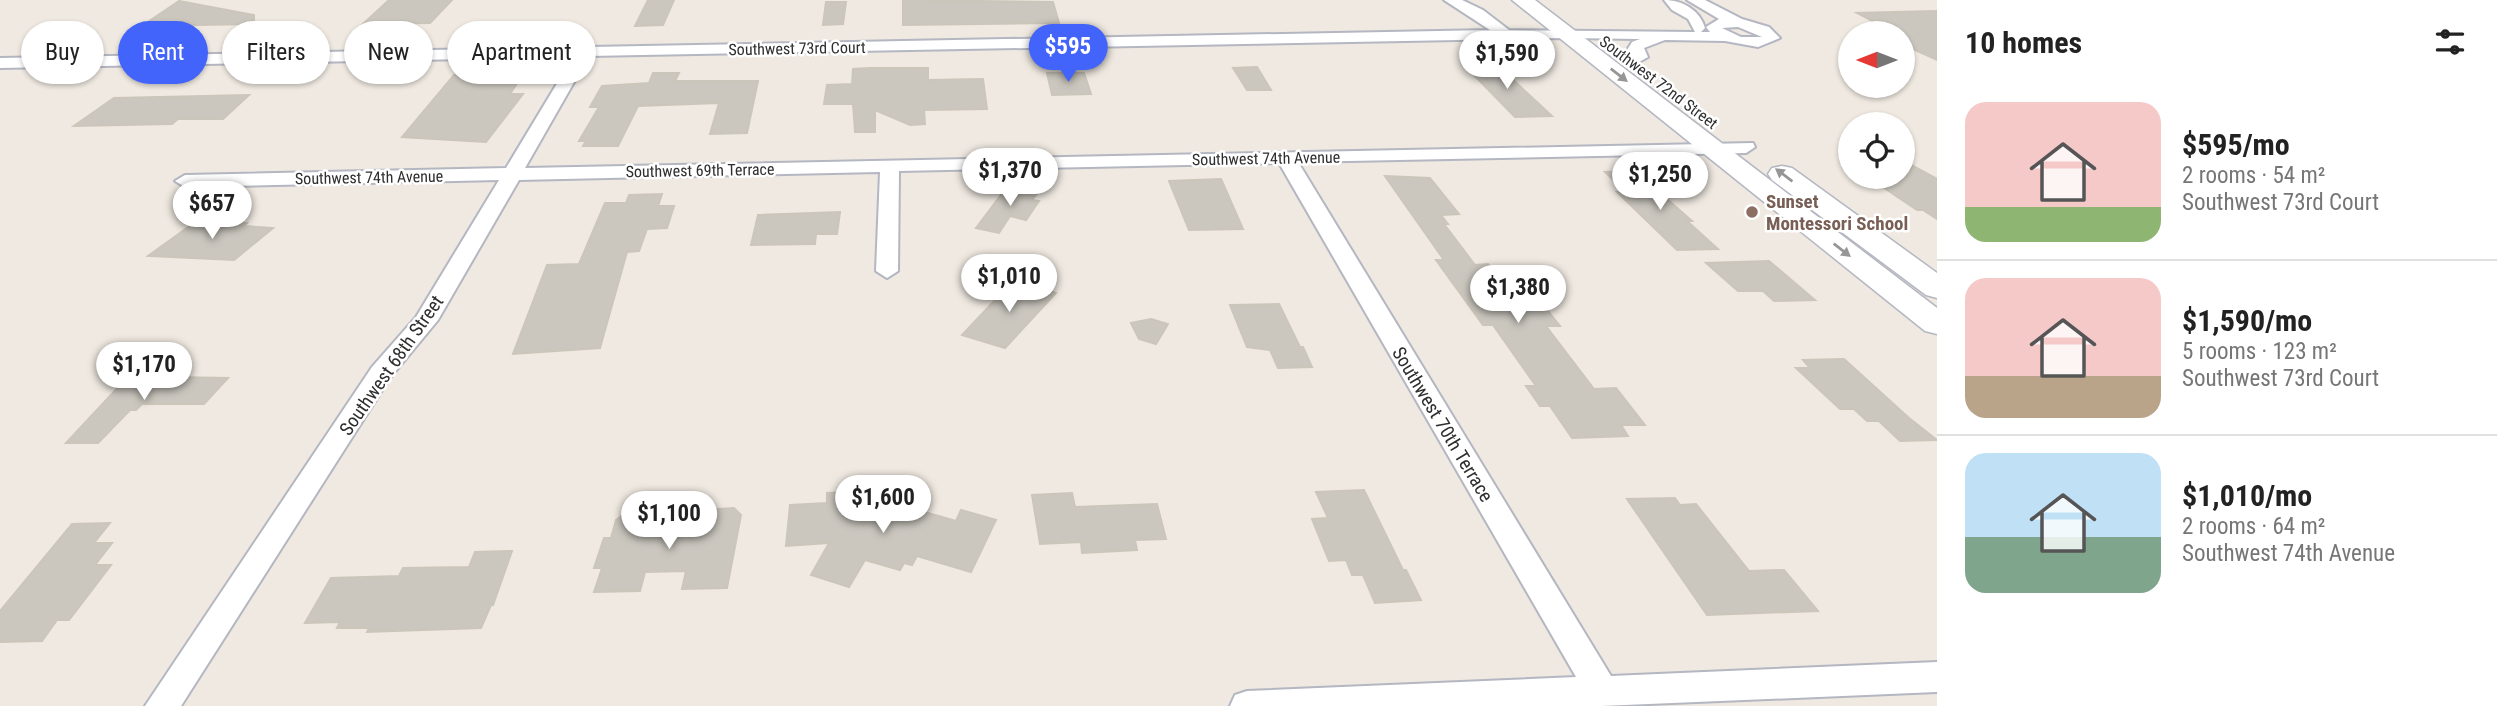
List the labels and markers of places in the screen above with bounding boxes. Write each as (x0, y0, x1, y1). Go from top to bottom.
pin: $595 (1027, 24, 1109, 84)
pin: $1,590 (1450, 32, 1564, 91)
pin: $1,370 (953, 148, 1067, 208)
pin: $1,250 (1603, 152, 1717, 212)
pin: $657 (171, 182, 253, 241)
place label: Sunset Montessori School (1766, 190, 1908, 235)
marker: Sunset Montessori School (1744, 204, 1760, 220)
pin: $1,010 (952, 254, 1066, 314)
pin: $1,380 (1461, 266, 1575, 325)
pin: $1,170 (87, 342, 201, 402)
pin: $1,600 (826, 476, 940, 535)
pin: $1,100 (612, 491, 726, 551)

